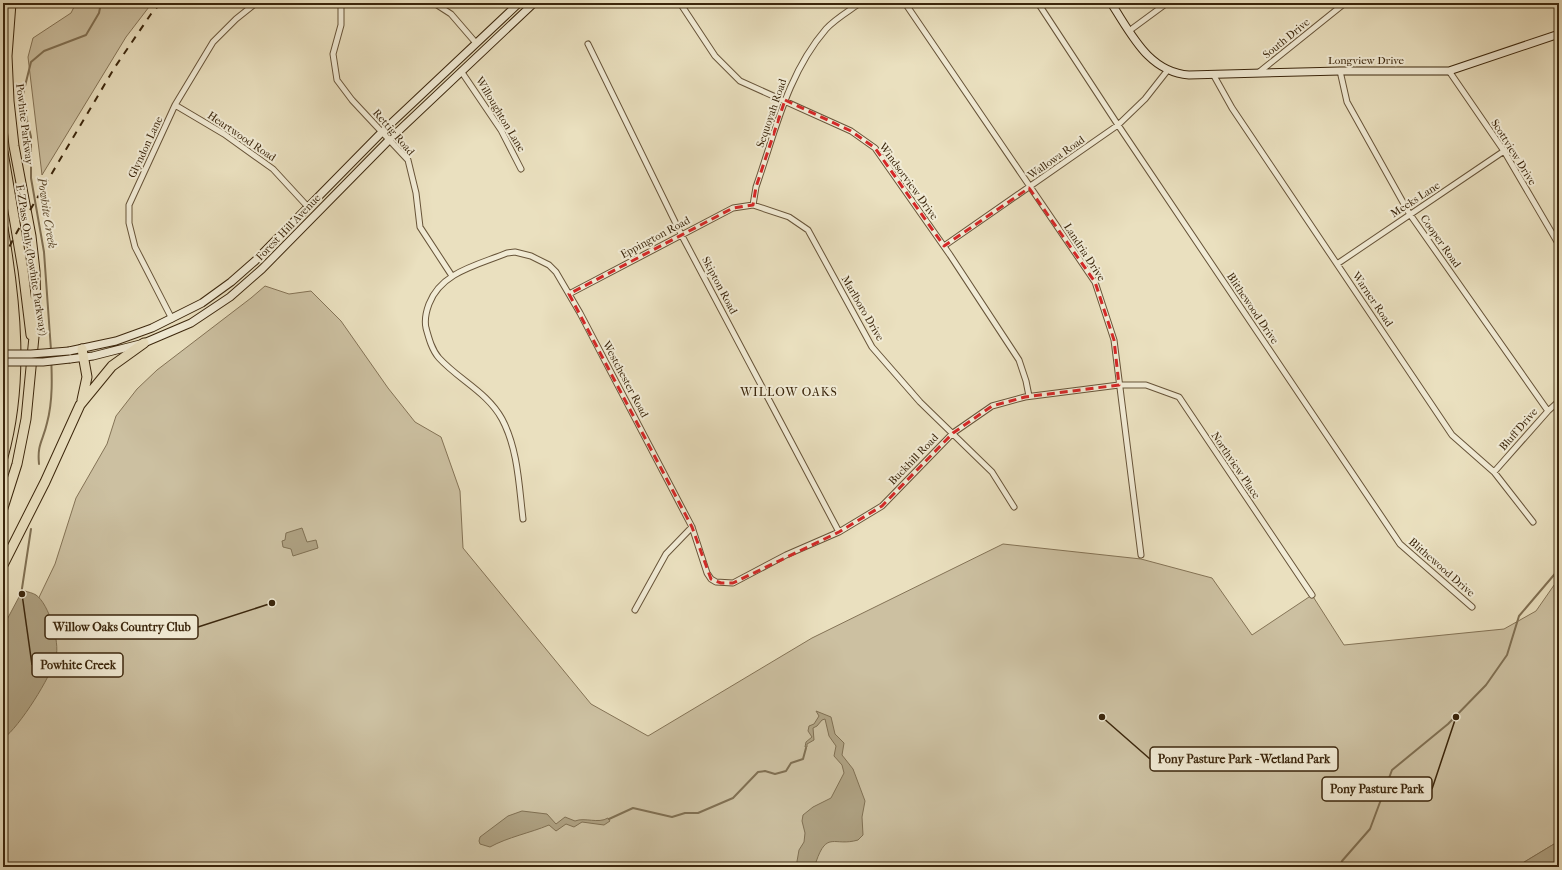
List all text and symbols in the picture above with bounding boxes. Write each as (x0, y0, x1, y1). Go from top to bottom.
street label: South Drive (1260, 15, 1313, 61)
street label: Longview Drive (1328, 54, 1405, 67)
street label: Willoughton Lane (473, 73, 528, 155)
street label: Sequoyah Road (754, 76, 790, 149)
street label: Powhite Parkway (13, 83, 36, 167)
street label: Rettig Road (370, 107, 418, 159)
street label: Heartwood Road (205, 109, 279, 165)
street label: Glyndon Lane (126, 114, 166, 180)
street label: Scottview Drive (1488, 117, 1539, 188)
street label: Wallowa Road (1025, 132, 1088, 182)
street label: Windsorview Drive (876, 139, 941, 223)
water label: Powhite Creek (34, 176, 60, 249)
street label: Meeks Lane (1388, 178, 1443, 220)
street label: E-ZPass Only (Powhite Parkway) (13, 183, 50, 337)
street label: Forest Hill Avenue (253, 191, 324, 263)
street label: Cooper Road (1418, 212, 1464, 271)
street label: Eppington Road (618, 213, 693, 261)
street label: Landria Drive (1061, 221, 1108, 284)
street label: Skipton Road (699, 254, 741, 317)
street label: Warner Road (1349, 269, 1396, 330)
street label: Blithewood Drive (1224, 270, 1282, 347)
street label: Marlboro Drive (839, 273, 887, 344)
street label: Westchester Road (599, 338, 652, 421)
district label: WILLOW OAKS (739, 385, 838, 399)
street label: Bluff Drive (1496, 405, 1541, 453)
street label: Northview Place (1208, 429, 1263, 502)
street label: Buckhill Road (886, 430, 942, 488)
street label: Blithewood Drive (1406, 535, 1478, 600)
callout: Willow Oaks Country Club (45, 615, 198, 639)
text: Willow Oaks Country Club (52, 620, 192, 635)
callout: Powhite Creek (32, 653, 123, 677)
text: Powhite Creek (40, 658, 117, 672)
callout: Pony Pasture Park - Wetland Park (1150, 747, 1338, 771)
text: Pony Pasture Park - Wetland Park (1158, 752, 1331, 767)
callout: Pony Pasture Park (1322, 777, 1432, 801)
text: Pony Pasture Park (1330, 782, 1425, 797)

